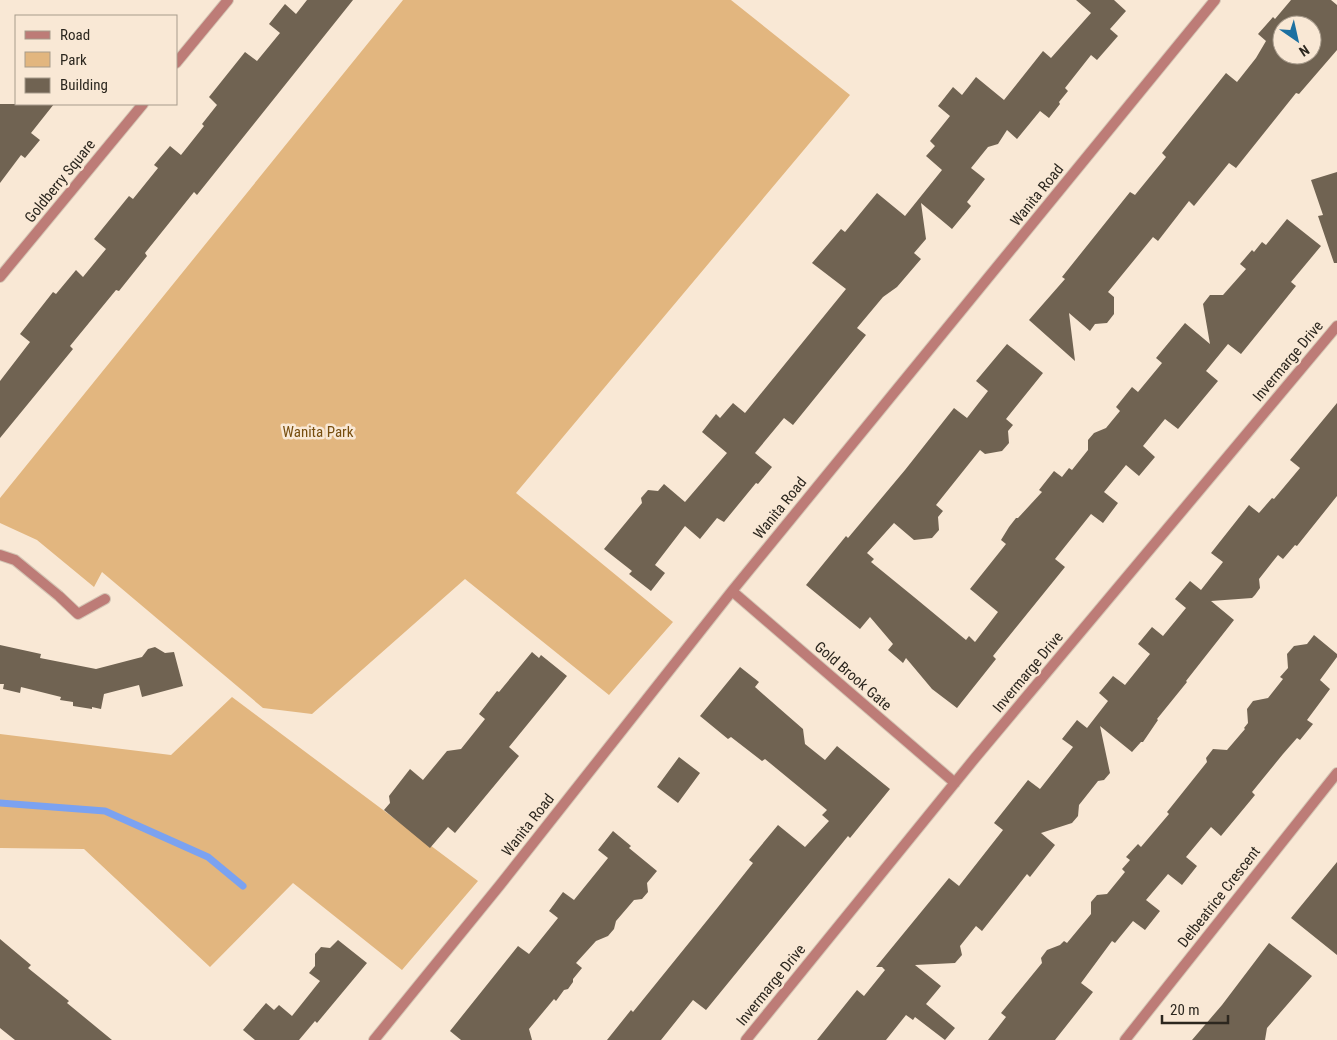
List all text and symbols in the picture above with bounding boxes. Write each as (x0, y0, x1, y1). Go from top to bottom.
legend (15, 15, 178, 105)
north arrow (1272, 15, 1322, 65)
text: Road (60, 26, 90, 44)
text: N (1296, 42, 1312, 60)
text: Park (60, 51, 87, 69)
text: Building (60, 76, 108, 94)
street label: Goldberry Square (21, 136, 99, 226)
street label: Wanita Road (1007, 160, 1067, 230)
street label: Invermarge Drive (1249, 317, 1327, 405)
park label: Wanita Park (283, 423, 354, 441)
street label: Wanita Road (750, 473, 810, 543)
street label: Invermarge Drive (989, 628, 1067, 716)
street label: Gold Brook Gate (811, 638, 895, 714)
street label: Wanita Road (498, 790, 558, 860)
street label: Delbeatrice Crescent (1174, 843, 1264, 951)
street label: Invermarge Drive (733, 941, 809, 1029)
scale bar (1162, 992, 1228, 1024)
text: 20 m (1170, 1001, 1200, 1019)

